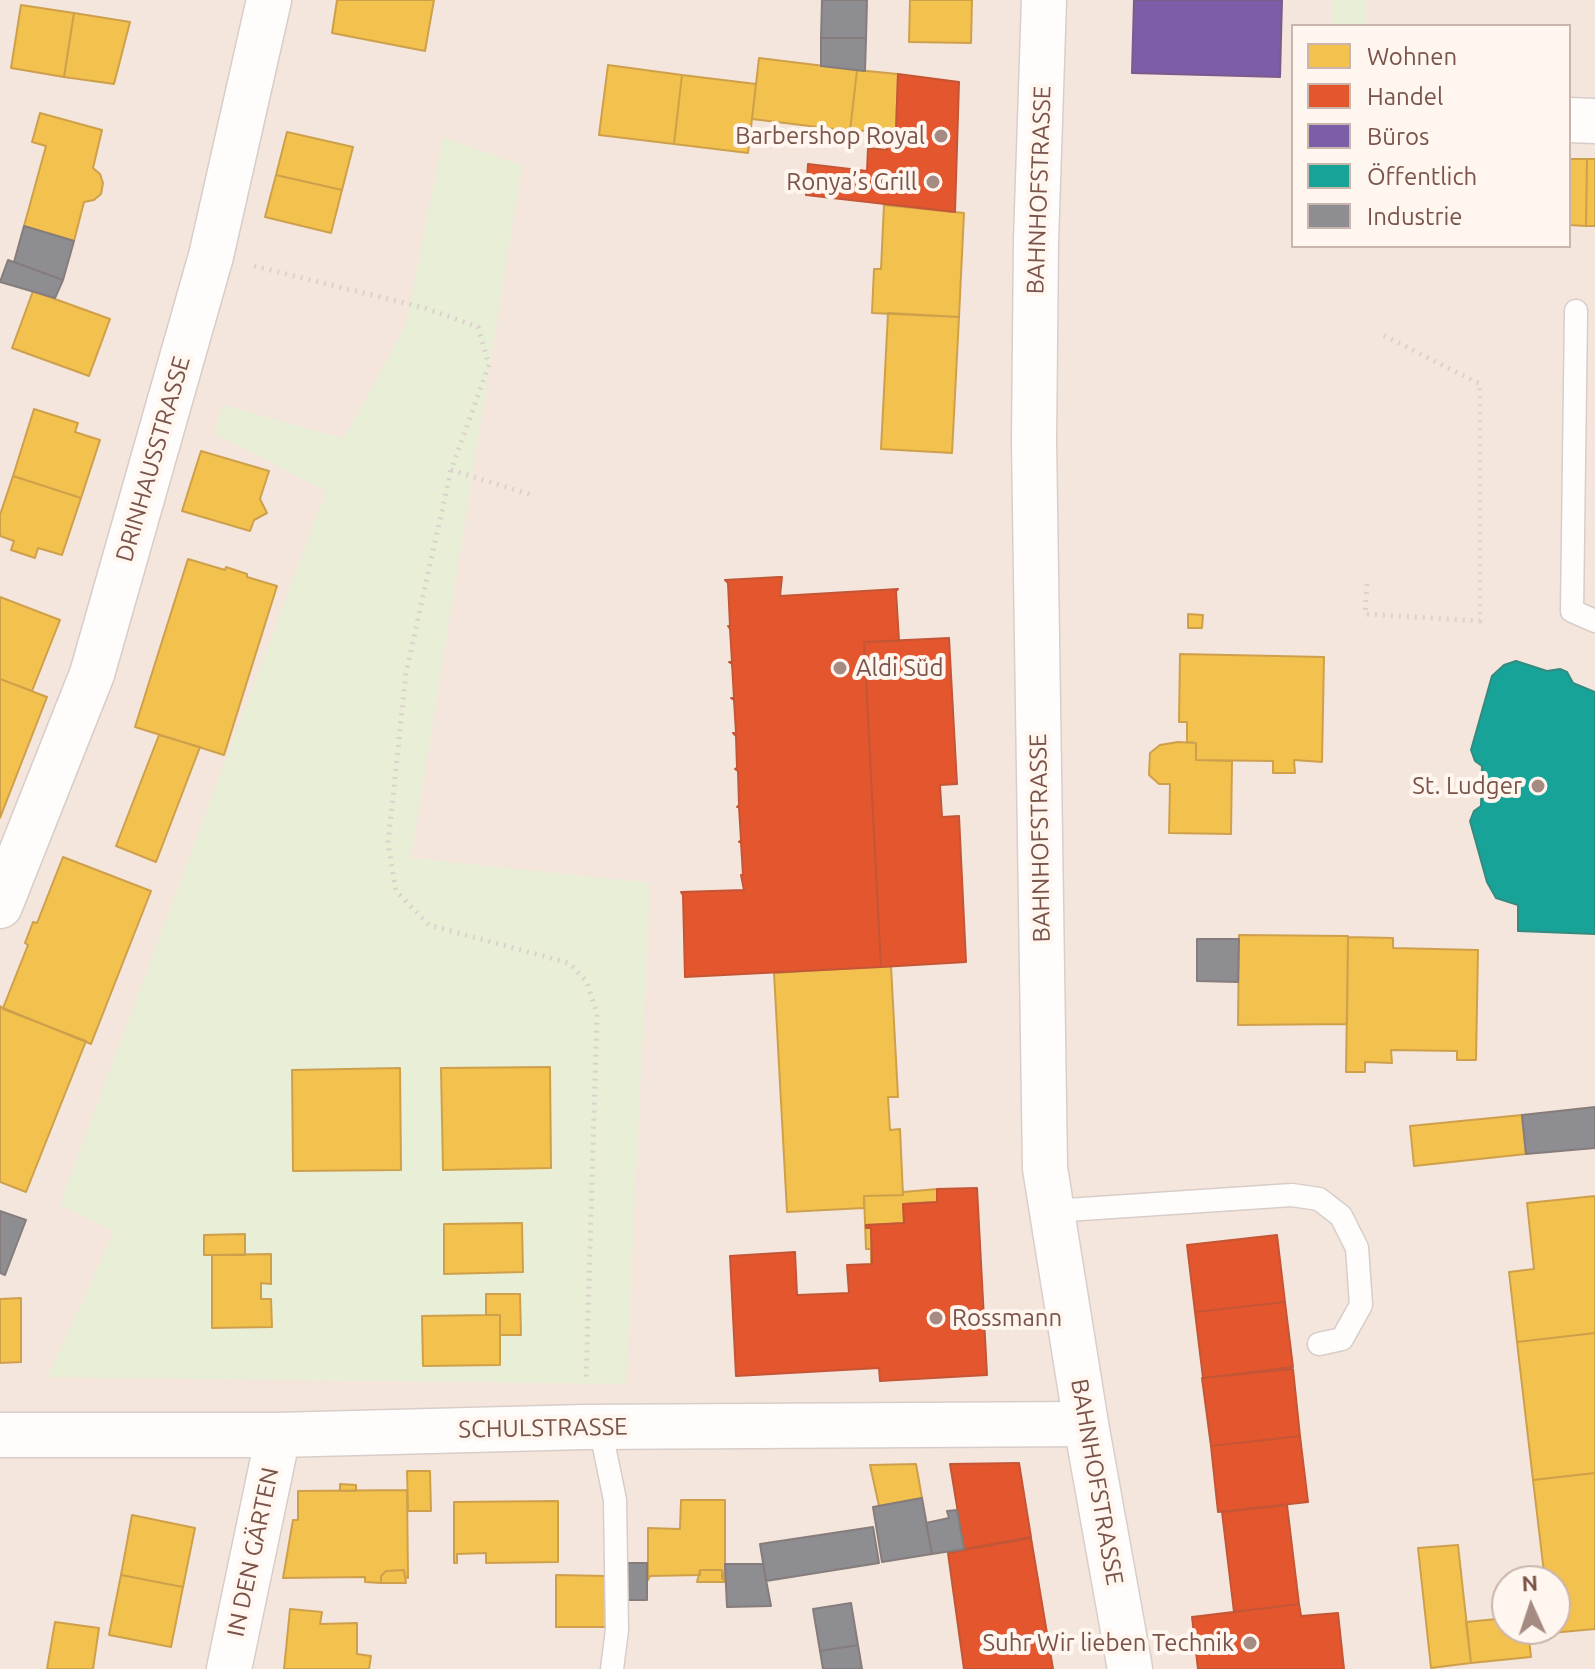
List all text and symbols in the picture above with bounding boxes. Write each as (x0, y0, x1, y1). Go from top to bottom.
legend (1291, 24, 1571, 248)
text: Wohnen (1367, 43, 1457, 70)
text: Handel (1367, 83, 1443, 110)
street label: BAHNHOFSTRASSE (1021, 85, 1057, 295)
place label: Barbershop Royal (735, 122, 925, 150)
text: Büros (1367, 123, 1429, 150)
marker: Barbershop Royal (932, 127, 950, 145)
text: Öffentlich (1367, 163, 1477, 190)
place label: Ronya’s Grill (786, 168, 917, 196)
marker: Ronya’s Grill (924, 173, 942, 191)
text: Industrie (1367, 203, 1463, 230)
street label: DRINHAUSSTRASSE (110, 353, 196, 565)
place label: Aldi Süd (856, 654, 944, 682)
marker: Aldi Süd (831, 659, 849, 677)
street label: BAHNHOFSTRASSE (1024, 733, 1056, 943)
place label: St. Ludger (1412, 772, 1522, 800)
marker: St. Ludger (1529, 777, 1547, 795)
place label: Rossmann (952, 1304, 1062, 1332)
marker: Rossmann (927, 1309, 945, 1327)
street label: BAHNHOFSTRASSE (1065, 1377, 1129, 1587)
street label: SCHULSTRASSE (458, 1412, 628, 1444)
street label: IN DEN GÄRTEN (221, 1465, 285, 1639)
north arrow (1491, 1565, 1571, 1645)
text: N (1521, 1570, 1539, 1595)
place label: Suhr Wir lieben Technik (983, 1629, 1234, 1657)
marker: Suhr Wir lieben Technik (1241, 1634, 1259, 1652)

